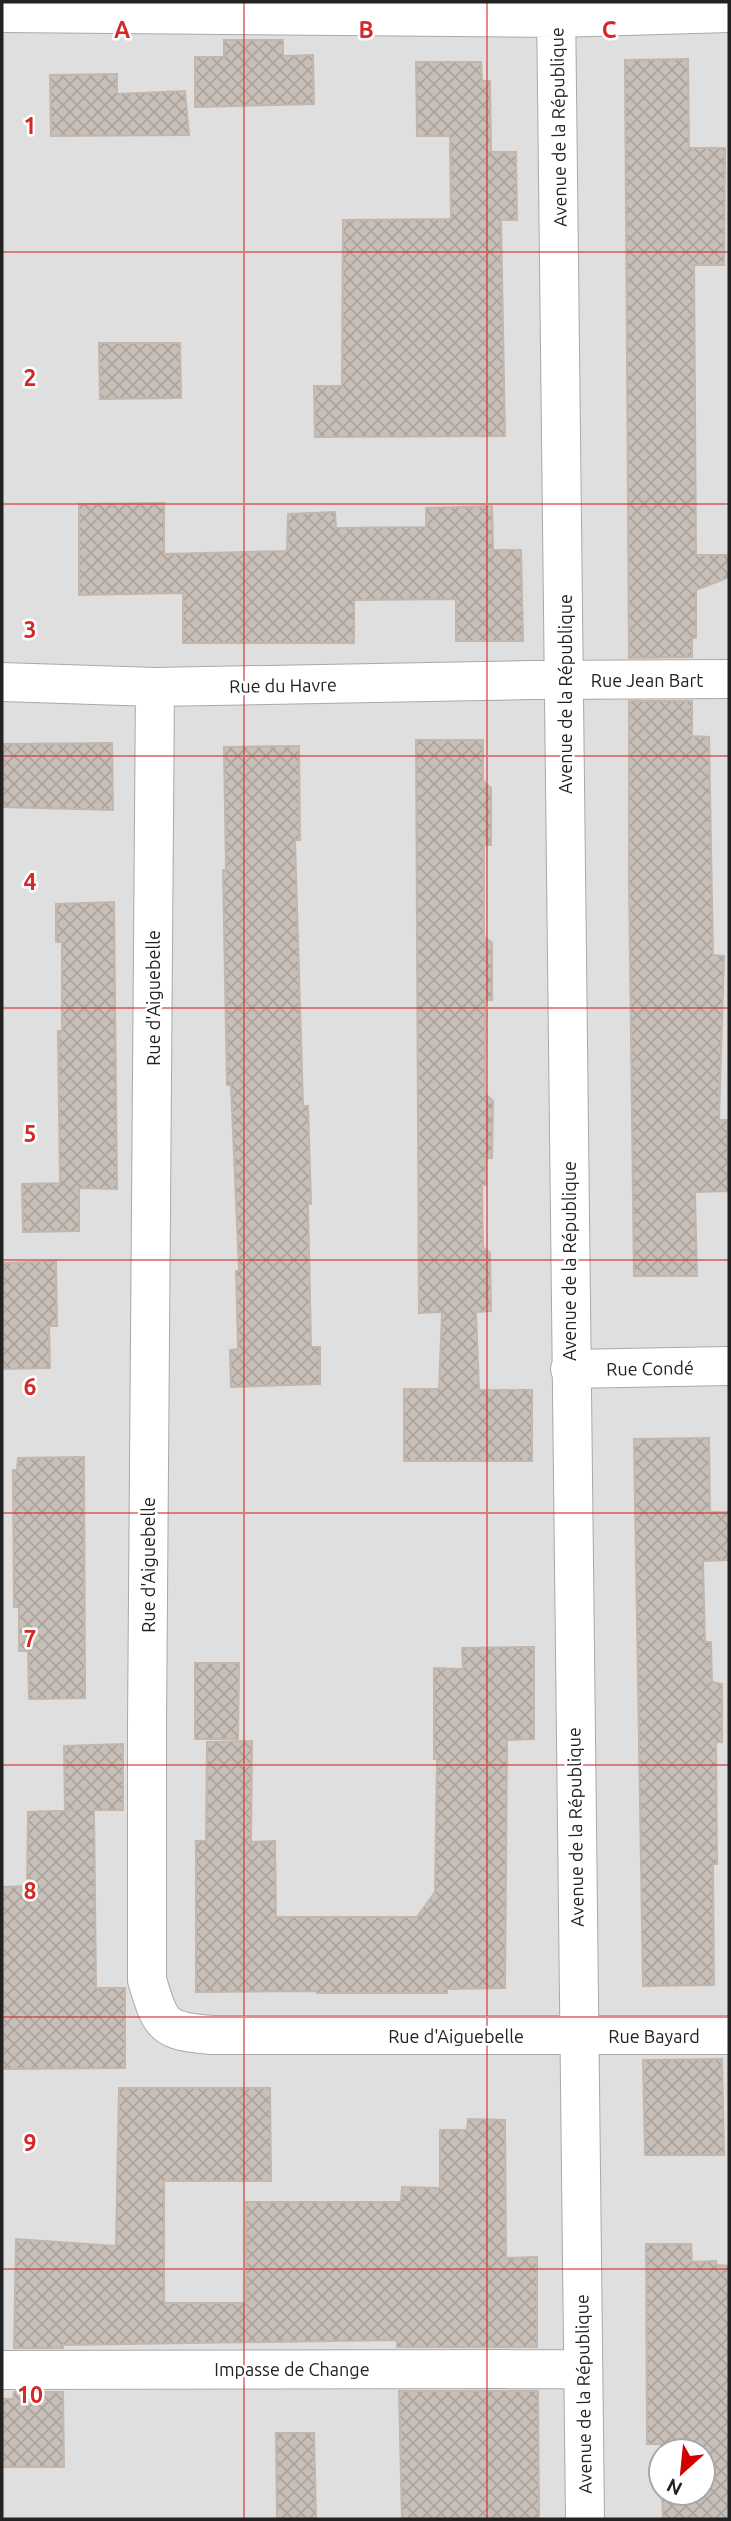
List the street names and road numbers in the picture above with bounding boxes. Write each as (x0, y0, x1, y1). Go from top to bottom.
street label: Avenue de la République (546, 27, 570, 227)
street label: Avenue de la République (555, 594, 575, 794)
street label: Rue Jean Bart (591, 670, 703, 690)
street label: Rue du Havre (229, 674, 337, 696)
street label: Rue d'Aiguebelle (143, 930, 163, 1066)
street label: Avenue de la République (559, 1161, 579, 1361)
street label: Rue Condé (606, 1357, 694, 1379)
street label: Rue d'Aiguebelle (138, 1497, 158, 1633)
street label: Avenue de la République (563, 1727, 587, 1927)
street label: Rue d'Aiguebelle (388, 2026, 524, 2046)
street label: Rue Bayard (608, 2026, 700, 2046)
street label: Avenue de la République (571, 2294, 595, 2494)
street label: Impasse de Change (214, 2359, 370, 2379)

